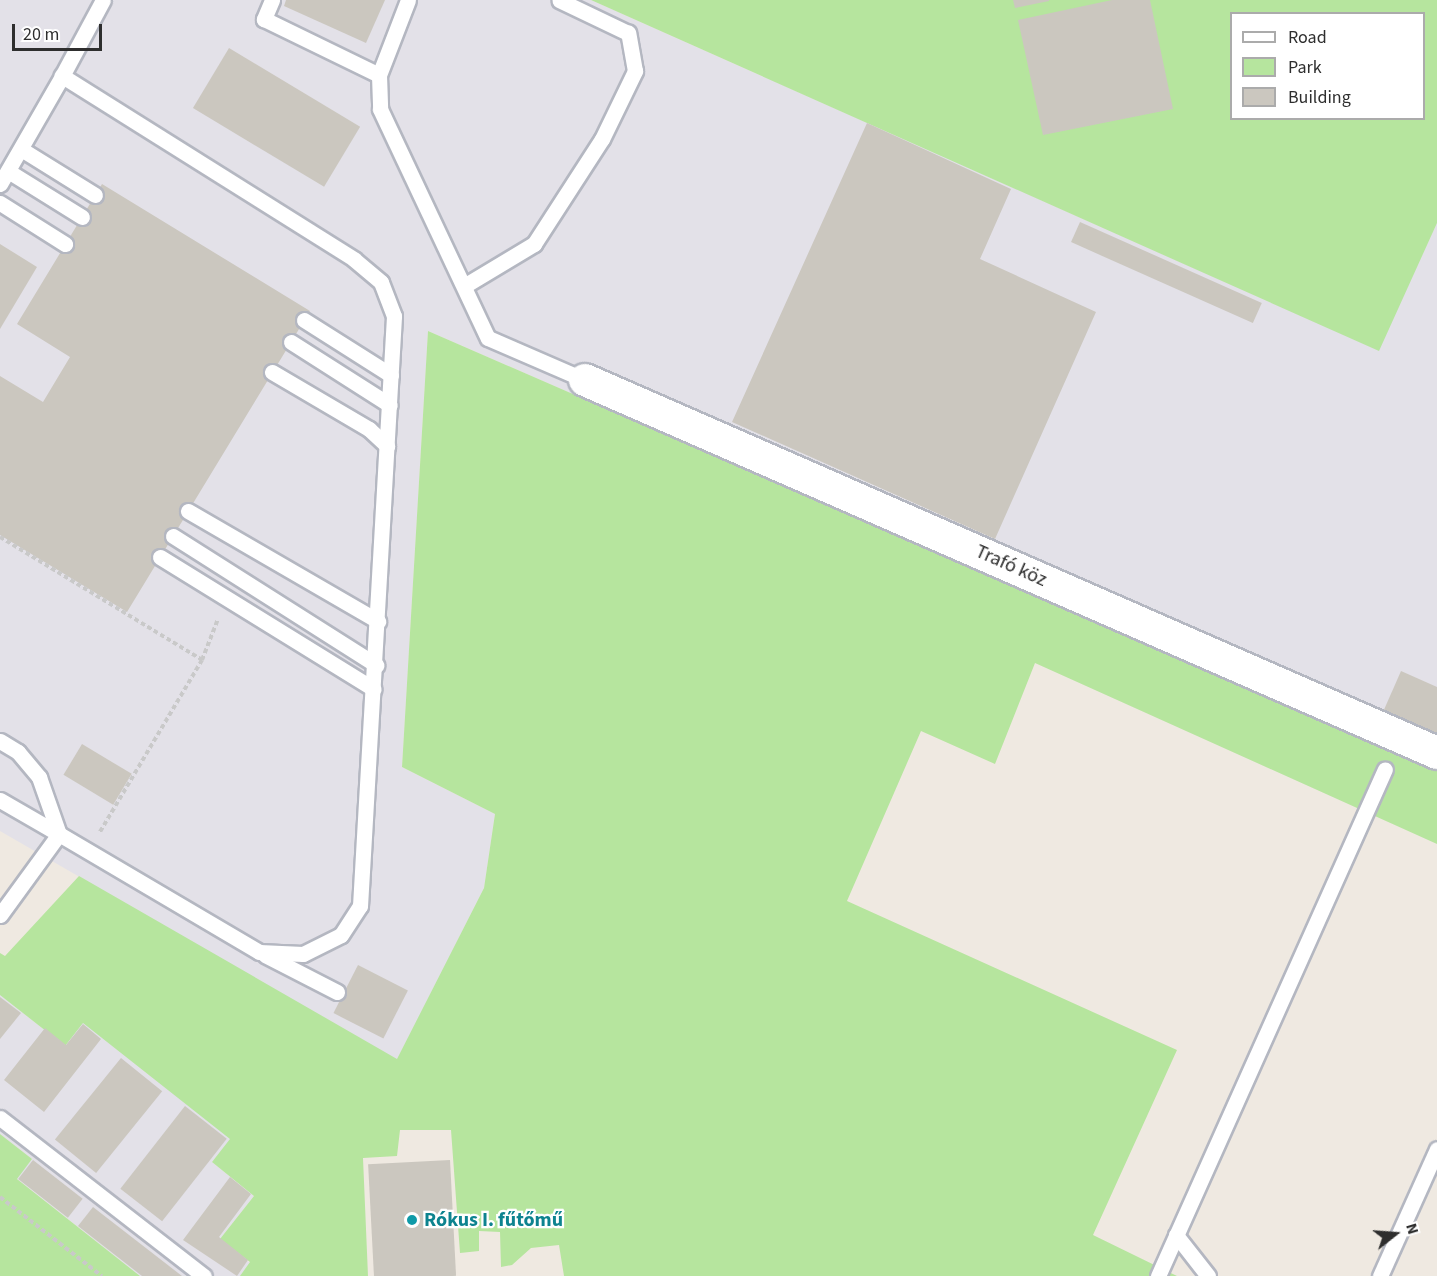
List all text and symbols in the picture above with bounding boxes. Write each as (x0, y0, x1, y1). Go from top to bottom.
scale bar (15, 12, 105, 50)
legend (1230, 12, 1425, 120)
text: 20 m (23, 22, 59, 47)
text: Road (1288, 25, 1327, 50)
text: Park (1288, 55, 1322, 80)
text: Building (1288, 85, 1351, 110)
street label: Trafó köz (972, 540, 1050, 592)
north arrow (1365, 1204, 1425, 1264)
place label: Rókus I. fűtőmű (424, 1208, 563, 1232)
marker: Rókus I. fűtőmű (405, 1213, 419, 1227)
text: N (1400, 1220, 1424, 1237)

